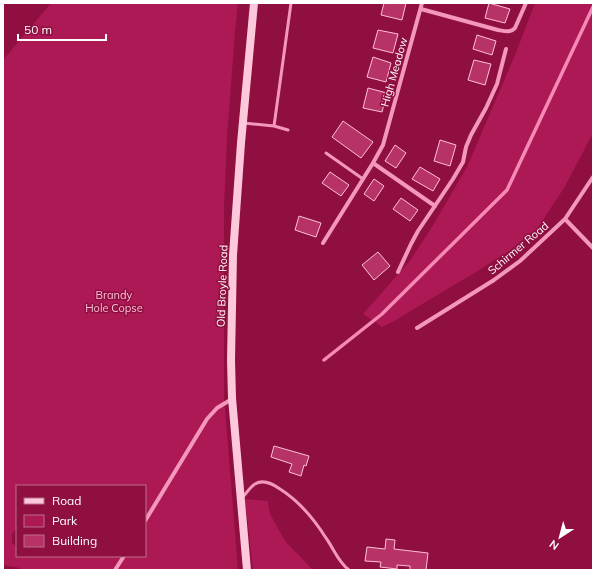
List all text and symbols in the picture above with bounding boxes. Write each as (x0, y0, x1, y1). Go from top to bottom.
scale bar (18, 16, 106, 42)
text: 50 m (24, 22, 52, 37)
street label: High Meadow (377, 35, 411, 108)
street label: Schirmer Road (485, 219, 551, 277)
street label: Old Broyle Road (214, 245, 230, 327)
park label: Brandy Hole Copse (85, 288, 143, 315)
legend (16, 485, 146, 557)
text: Road (52, 493, 81, 508)
text: Park (52, 513, 78, 528)
north arrow (540, 517, 580, 557)
text: Building (52, 533, 97, 548)
text: N (547, 537, 562, 553)

